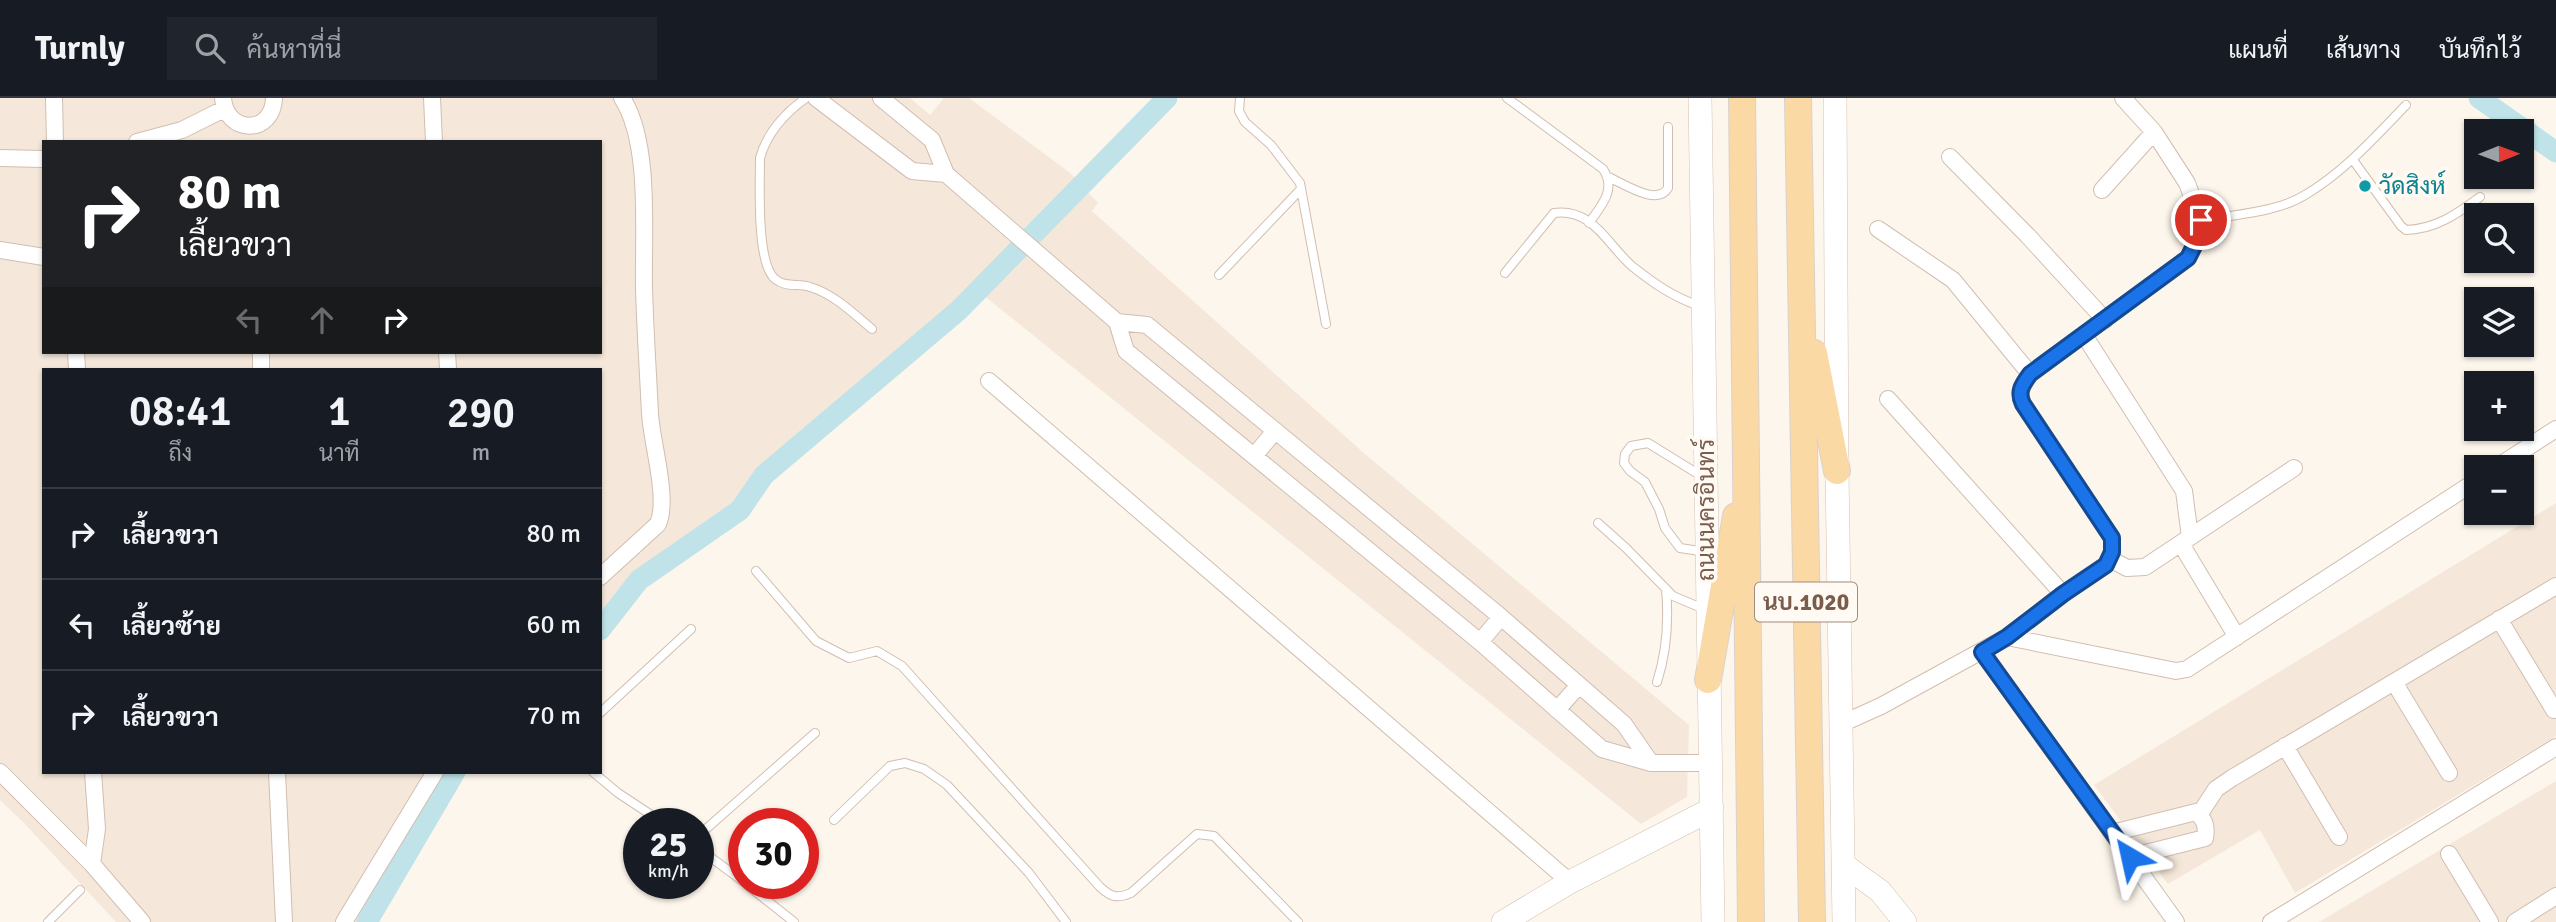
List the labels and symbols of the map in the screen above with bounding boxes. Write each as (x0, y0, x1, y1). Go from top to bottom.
north arrow (2464, 119, 2534, 189)
place label: วัดสิงห์ (2379, 170, 2446, 201)
marker: วัดสิงห์ (2357, 178, 2373, 194)
pin (2171, 190, 2231, 250)
street label: ถนนนครอินทร์ (1690, 439, 1721, 581)
road number: นบ.1020 (1755, 582, 1857, 622)
speed limit sign: 30 (728, 808, 819, 899)
position arrow (2093, 820, 2167, 894)

